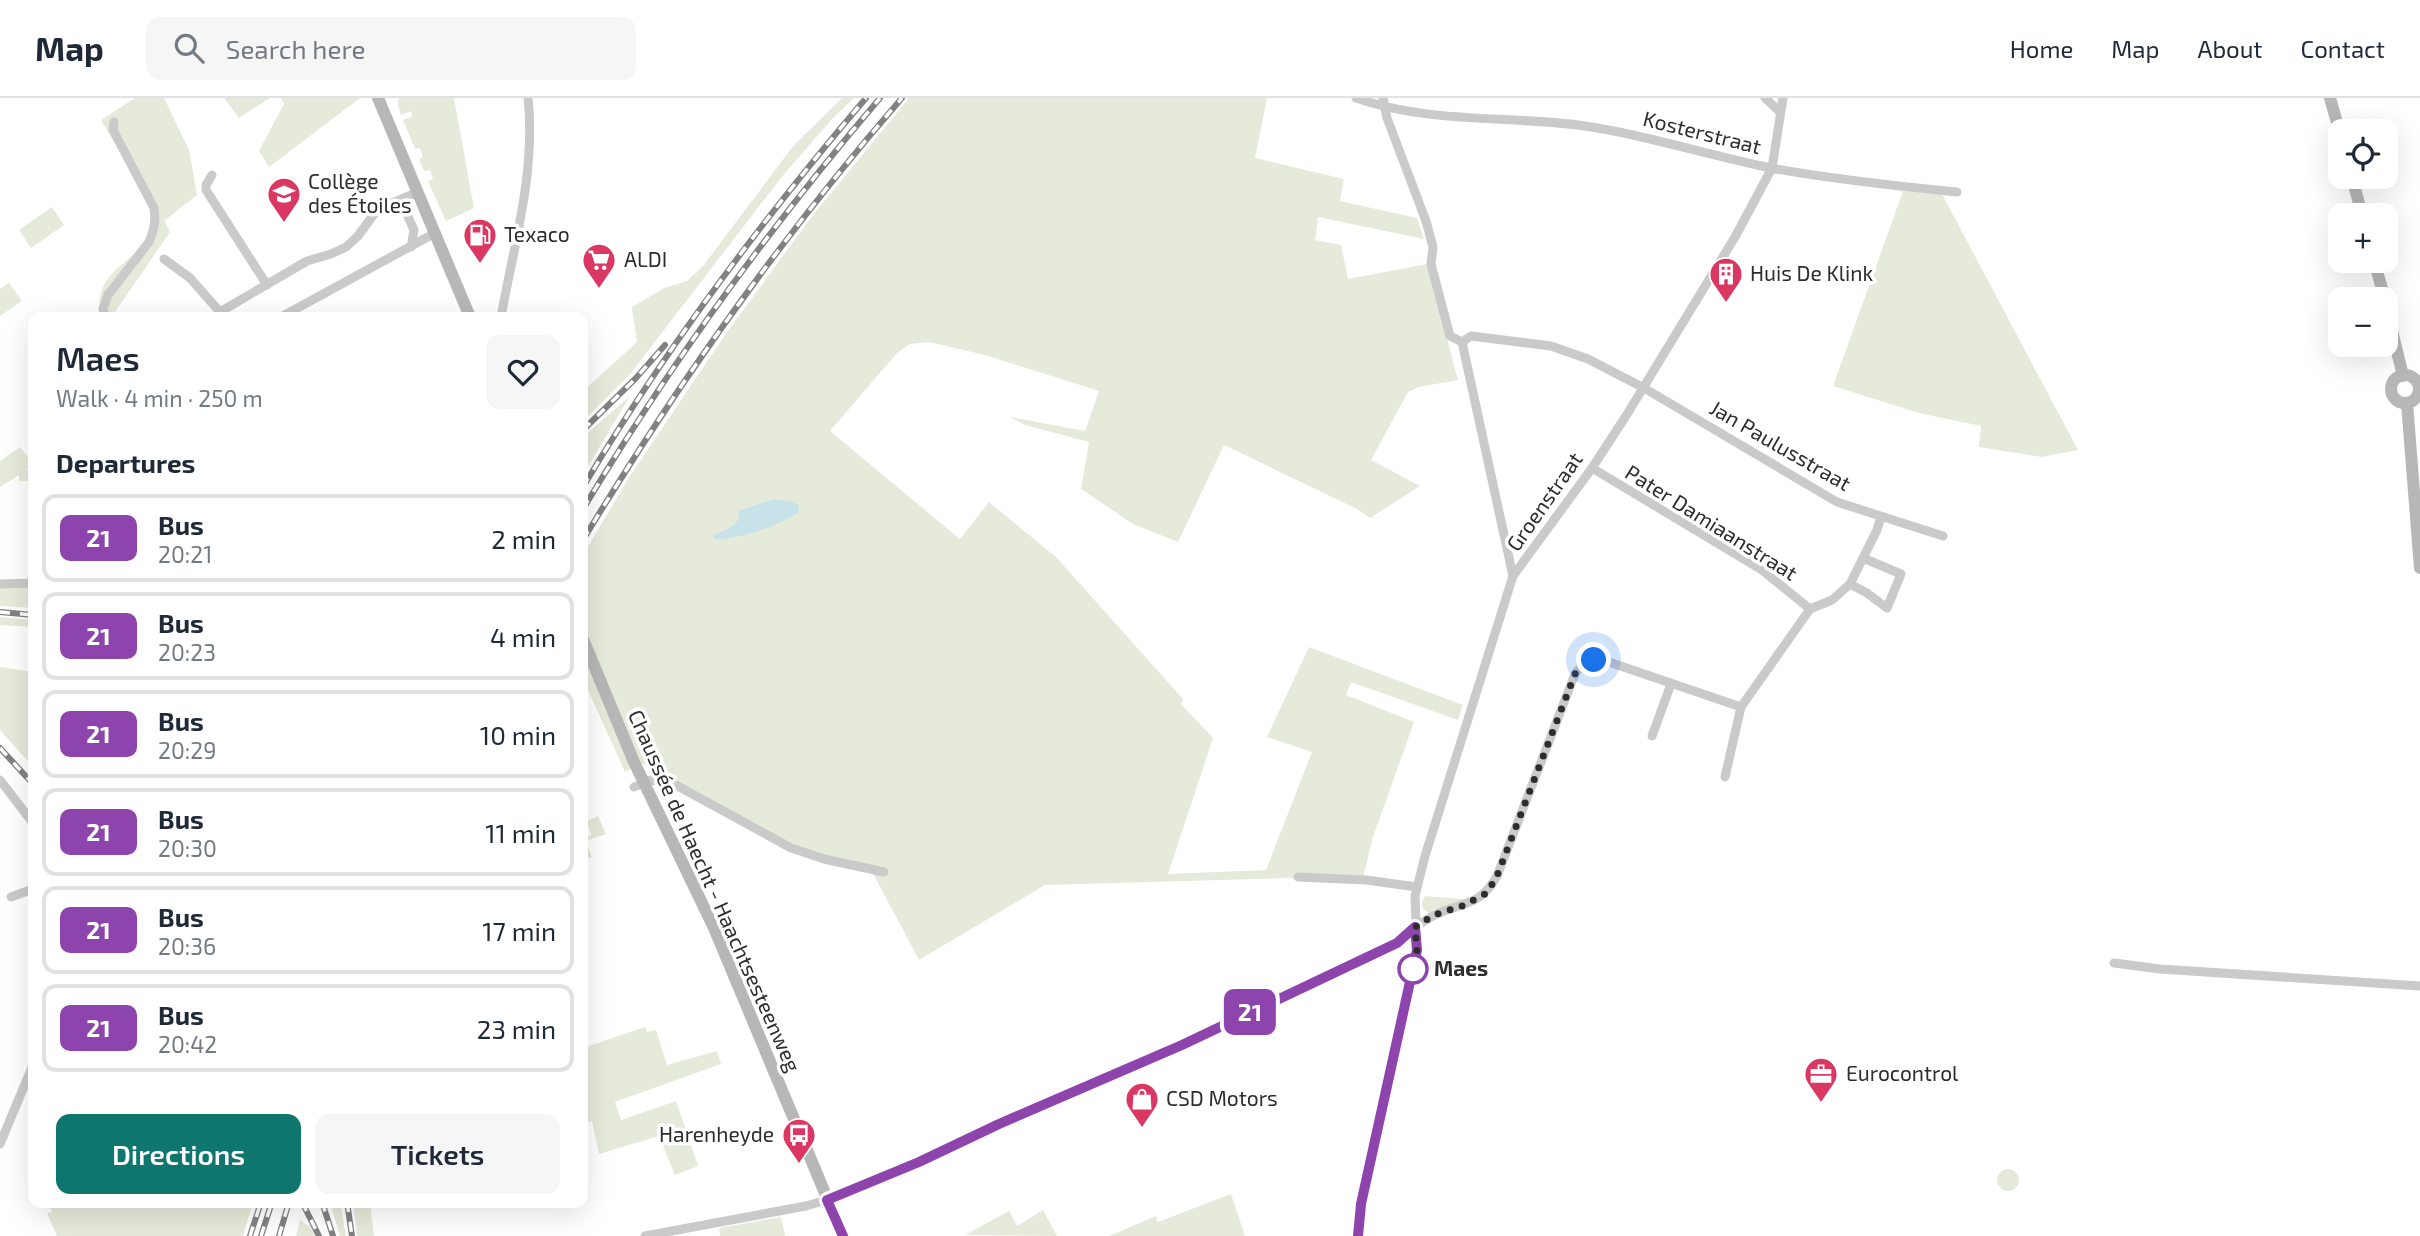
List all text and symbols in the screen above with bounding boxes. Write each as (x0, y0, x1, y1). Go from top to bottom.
search box (146, 17, 636, 80)
text: Map (35, 28, 104, 68)
icon: search (170, 29, 208, 67)
text: Search here (226, 33, 365, 64)
text: Home (2010, 34, 2073, 63)
text: Map (2111, 34, 2159, 63)
text: About (2197, 34, 2263, 63)
text: Contact (2301, 34, 2385, 63)
street label: Kosterstraat (1641, 105, 1764, 158)
map controls (2328, 119, 2398, 357)
button: locate (2328, 119, 2398, 189)
place label: Collège des Étoiles (308, 168, 412, 217)
school or university icon: Collège des Étoiles (265, 175, 303, 224)
button: + (2328, 203, 2398, 273)
fuel station icon: Texaco (461, 216, 499, 265)
place label: Texaco (504, 221, 570, 246)
supermarket icon: ALDI (580, 241, 618, 290)
place label: ALDI (624, 246, 667, 271)
building icon: Huis De Klink (1707, 255, 1745, 304)
place label: Huis De Klink (1750, 260, 1874, 285)
button: − (2328, 287, 2398, 357)
button: heart (486, 335, 560, 409)
text: Maes (56, 338, 140, 378)
text: Walk · 4 min · 250 m (56, 384, 263, 412)
street label: Jan Paulusstraat (1706, 394, 1856, 495)
text: Departures (56, 447, 195, 478)
street label: Groenstraat (1501, 447, 1587, 555)
street label: Pater Damiaanstraat (1621, 459, 1802, 585)
text: Bus (158, 509, 204, 540)
text: 21 (86, 523, 111, 552)
text: 2 min (491, 523, 556, 554)
text: 20:21 (158, 540, 212, 568)
text: Bus (158, 607, 204, 638)
text: 21 (86, 621, 111, 650)
text: 4 min (490, 621, 556, 652)
text: 20:23 (158, 638, 216, 666)
your location (1576, 642, 1611, 677)
text: Bus (158, 705, 204, 736)
street label: Chaussée de Haecht - Haachtsesteenweg (624, 706, 807, 1075)
text: 21 (86, 719, 111, 748)
text: 10 min (480, 719, 556, 750)
text: 20:29 (158, 736, 216, 764)
text: Bus (158, 803, 204, 834)
text: 21 (86, 817, 111, 846)
text: 11 min (485, 817, 556, 848)
text: 20:30 (158, 834, 217, 862)
text: Bus (158, 901, 204, 932)
text: 21 (86, 915, 111, 944)
text: 17 min (482, 915, 556, 946)
text: 20:36 (158, 932, 216, 960)
marker: Maes (1398, 954, 1428, 984)
place label: Maes (1434, 955, 1488, 980)
line badge: 21 (1218, 989, 1282, 1035)
text: 21 (1238, 997, 1262, 1026)
text: Bus (158, 999, 204, 1030)
text: 21 (86, 1013, 111, 1042)
text: 23 min (477, 1013, 556, 1044)
text: 20:42 (158, 1030, 217, 1058)
office icon: Eurocontrol (1802, 1055, 1840, 1104)
place label: Eurocontrol (1846, 1060, 1959, 1085)
shop icon: CSD Motors (1123, 1080, 1161, 1129)
place label: CSD Motors (1166, 1085, 1278, 1110)
button: Directions (56, 1114, 301, 1194)
button: Tickets (315, 1114, 560, 1194)
bus stop icon: Harenheyde (780, 1116, 818, 1165)
place label: Harenheyde (659, 1121, 774, 1146)

